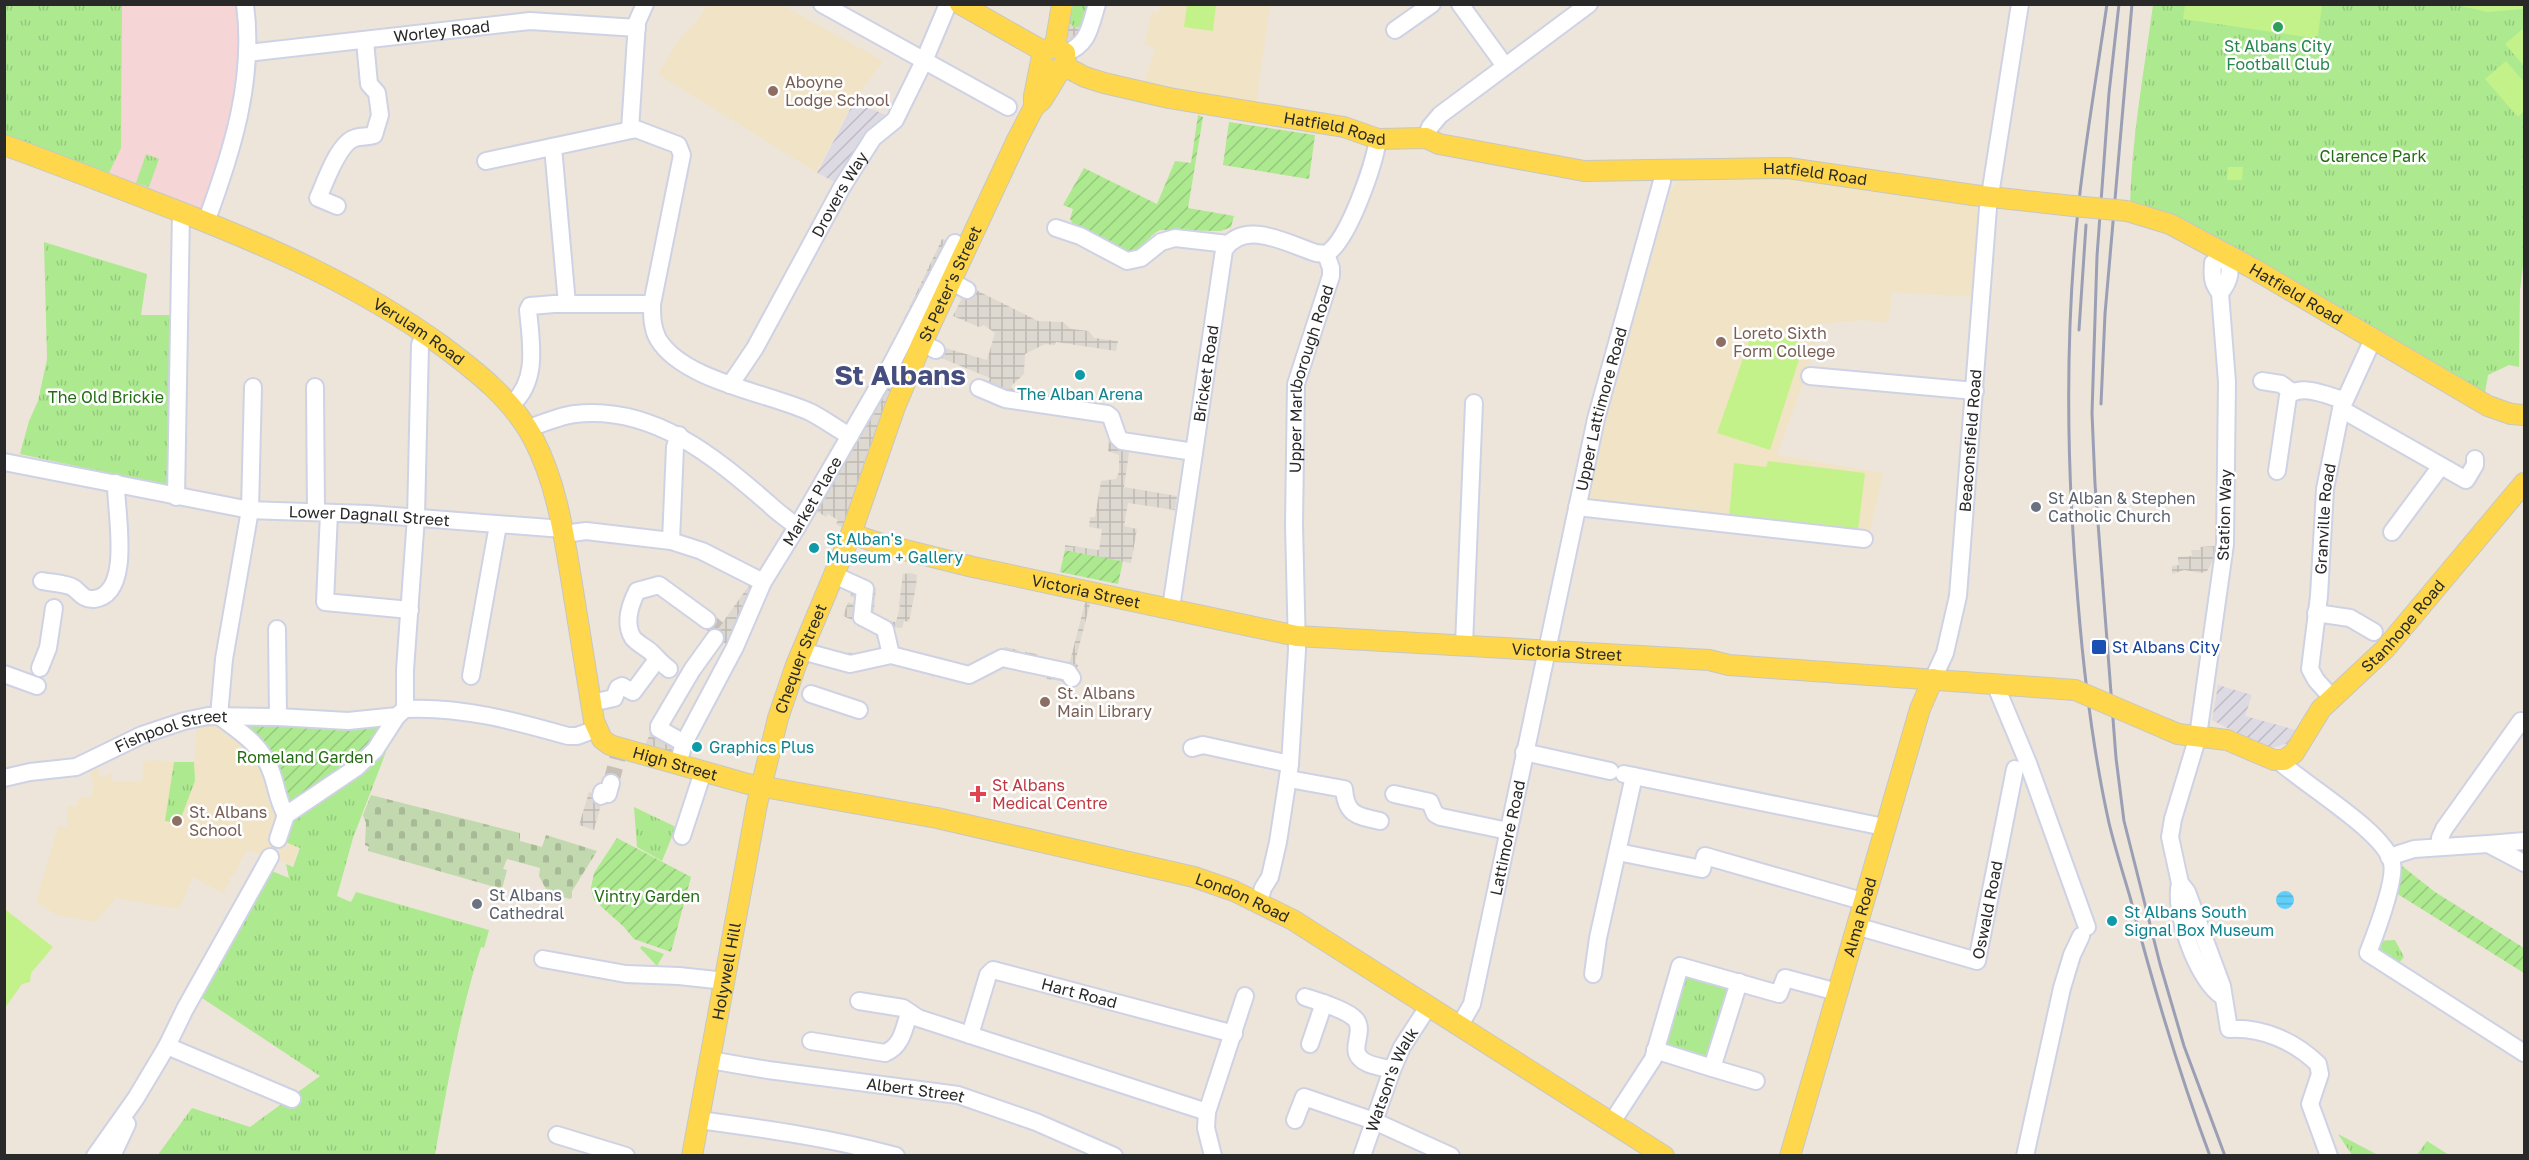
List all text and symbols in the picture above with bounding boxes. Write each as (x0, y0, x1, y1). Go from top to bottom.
street label: Worley Road (393, 16, 491, 46)
marker: St Albans City Football Club (2271, 20, 2285, 34)
place label: St Albans City Football Club (2224, 36, 2332, 74)
place label: Aboyne Lodge School (785, 72, 890, 110)
marker: Aboyne Lodge School (766, 84, 780, 98)
street label: Hatfield Road (1282, 107, 1386, 149)
park label: Clarence Park (2320, 146, 2426, 166)
street label: Drovers Way (807, 148, 872, 241)
street label: Hatfield Road (1763, 158, 1868, 189)
street label: St Peter's Street (914, 222, 986, 345)
street label: Hatfield Road (2246, 259, 2346, 329)
street label: Upper Marlborough Road (1285, 282, 1338, 473)
street label: Verulam Road (369, 293, 469, 369)
place label: Loreto Sixth Form College (1733, 323, 1835, 361)
street label: Bricket Road (1189, 324, 1223, 423)
street label: Upper Lattimore Road (1571, 325, 1631, 493)
marker: Loreto Sixth Form College (1714, 335, 1728, 349)
district label: St Albans (834, 358, 966, 391)
marker: The Alban Arena (1073, 368, 1087, 382)
street label: Beaconsfield Road (1955, 368, 1986, 513)
place label: The Alban Arena (1017, 384, 1143, 404)
park label: The Old Brickie (48, 387, 164, 407)
street label: Market Place (778, 453, 846, 549)
street label: Granville Road (2310, 461, 2340, 575)
street label: Station Way (2212, 469, 2236, 561)
place label: St Alban & Stephen Catholic Church (2048, 488, 2196, 526)
marker: St Alban & Stephen Catholic Church (2029, 500, 2043, 514)
street label: Lower Dagnall Street (288, 501, 451, 530)
place label: St Alban's Museum + Gallery (826, 529, 963, 567)
marker: St Alban's Museum + Gallery (807, 541, 821, 555)
street label: Victoria Street (1030, 570, 1142, 612)
street label: Stanhope Road (2357, 575, 2449, 676)
street label: Chequer Street (770, 600, 831, 716)
place label: St Albans City (2112, 637, 2220, 657)
marker: St Albans City (2090, 638, 2108, 656)
street label: Victoria Street (1511, 639, 1623, 665)
place label: St. Albans Main Library (1057, 683, 1152, 721)
marker: St. Albans Main Library (1038, 695, 1052, 709)
street label: Fishpool Street (111, 705, 228, 757)
place label: Graphics Plus (709, 737, 814, 757)
marker: Graphics Plus (690, 740, 704, 754)
street label: High Street (630, 742, 720, 785)
park label: Romeland Garden (237, 747, 373, 767)
place label: St Albans Medical Centre (992, 775, 1108, 813)
street label: Lattimore Road (1485, 778, 1529, 897)
marker: St Albans Medical Centre (969, 785, 987, 803)
place label: St. Albans School (189, 802, 267, 840)
marker: St. Albans School (170, 814, 184, 828)
street label: Oswald Road (1968, 859, 2007, 961)
street label: London Road (1193, 868, 1293, 927)
street label: Alma Road (1838, 875, 1881, 959)
place label: St Albans Cathedral (489, 885, 564, 923)
park label: Vintry Garden (594, 886, 700, 906)
marker: St Albans Cathedral (470, 897, 484, 911)
place label: St Albans South Signal Box Museum (2124, 902, 2274, 940)
marker: St Albans South Signal Box Museum (2105, 914, 2119, 928)
street label: Holywell Hill (707, 921, 745, 1022)
street label: Hart Road (1039, 973, 1119, 1013)
street label: Watson's Walk (1361, 1023, 1422, 1135)
street label: Albert Street (865, 1073, 968, 1107)

